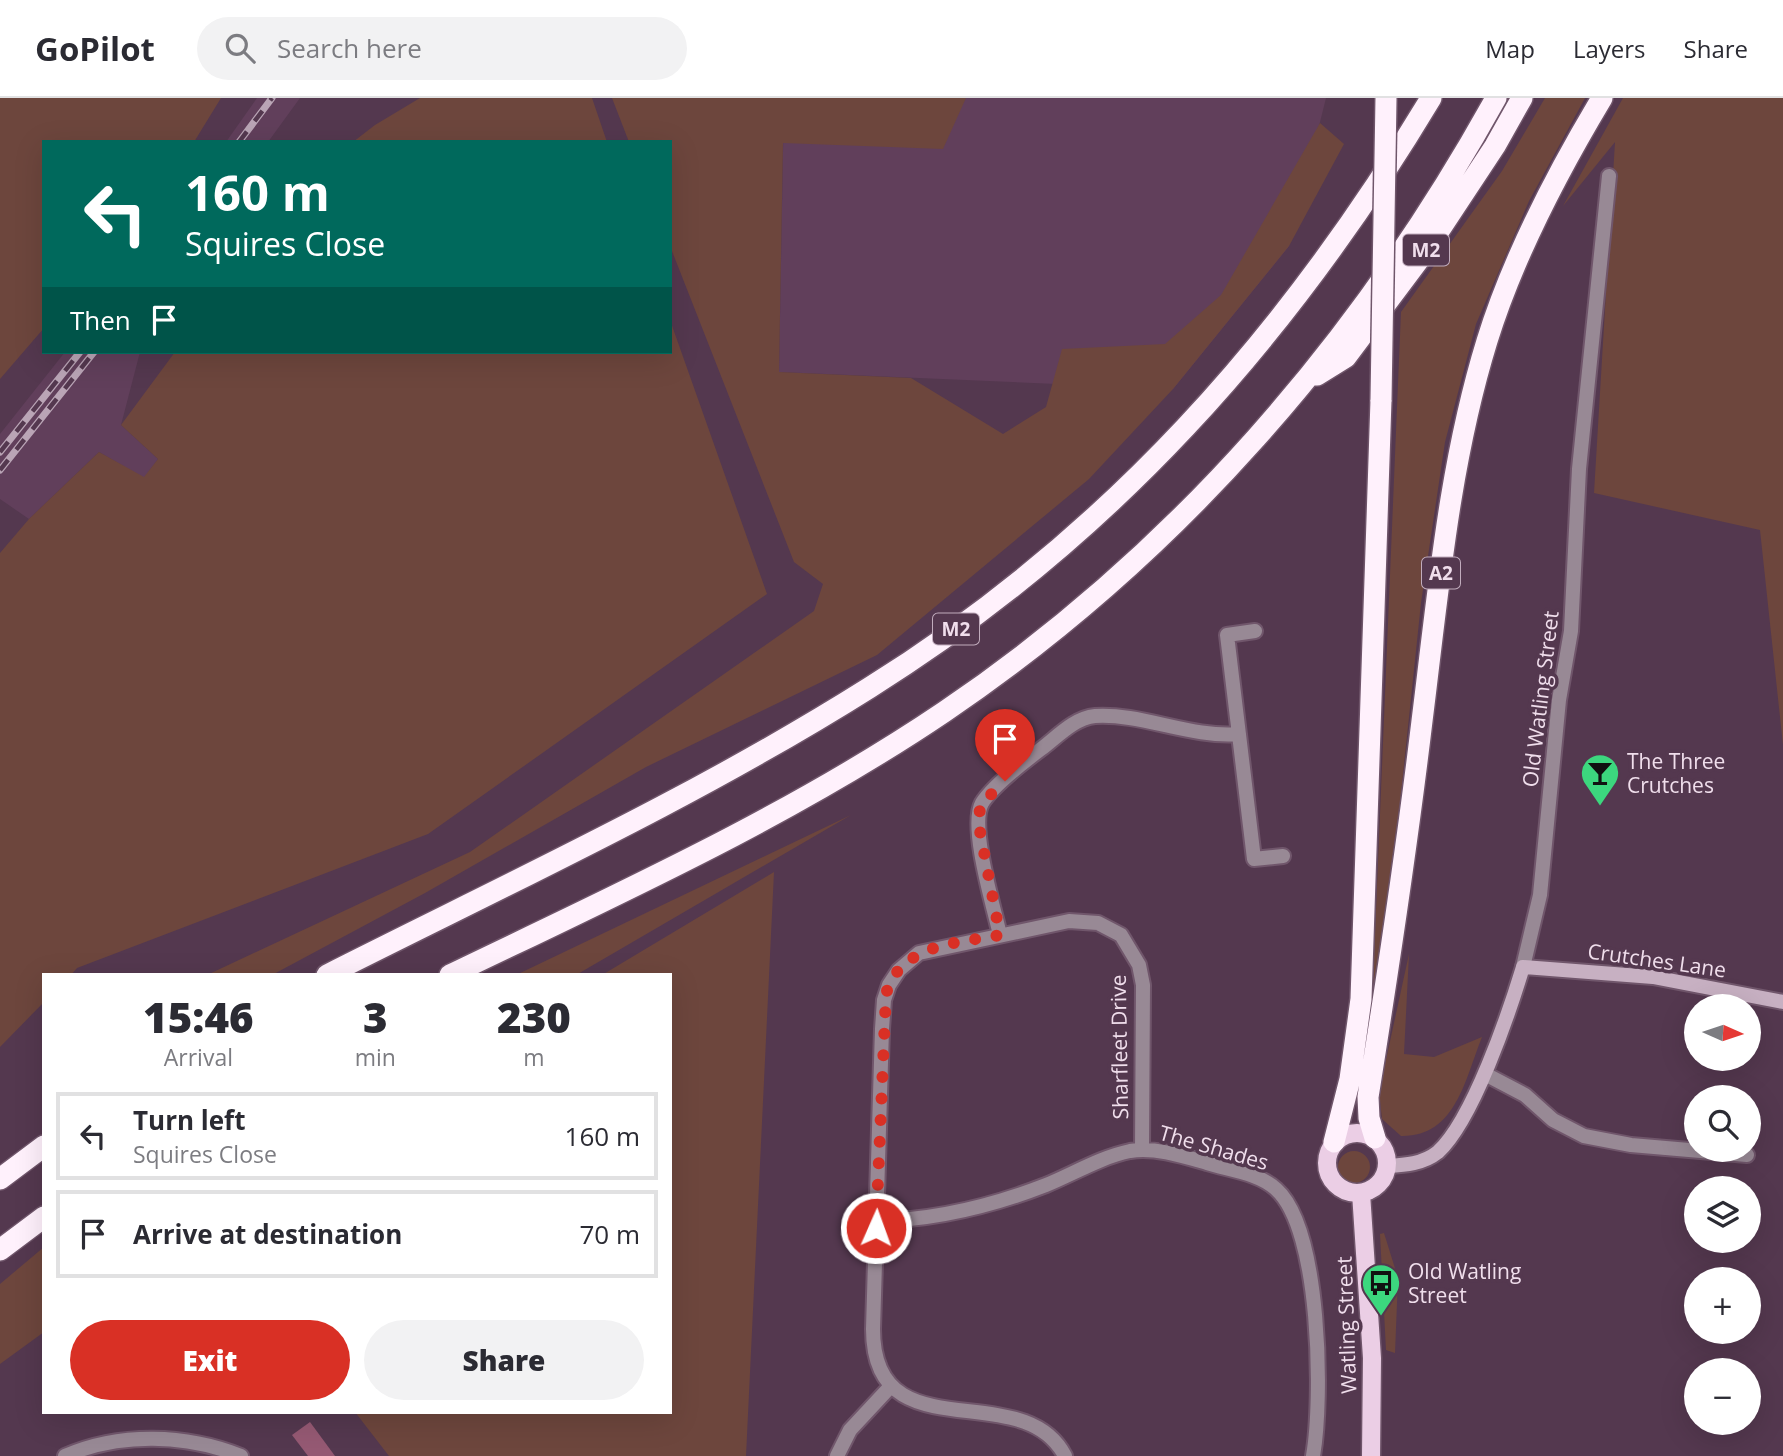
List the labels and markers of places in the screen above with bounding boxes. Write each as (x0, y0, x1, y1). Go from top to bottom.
pin (975, 709, 1035, 781)
place label: The Three Crutches (1627, 747, 1725, 799)
bar icon: The Three Crutches (1579, 752, 1621, 807)
place label: Old Watling Street (1408, 1257, 1521, 1309)
bus stop icon: Old Watling Street (1360, 1262, 1402, 1317)

